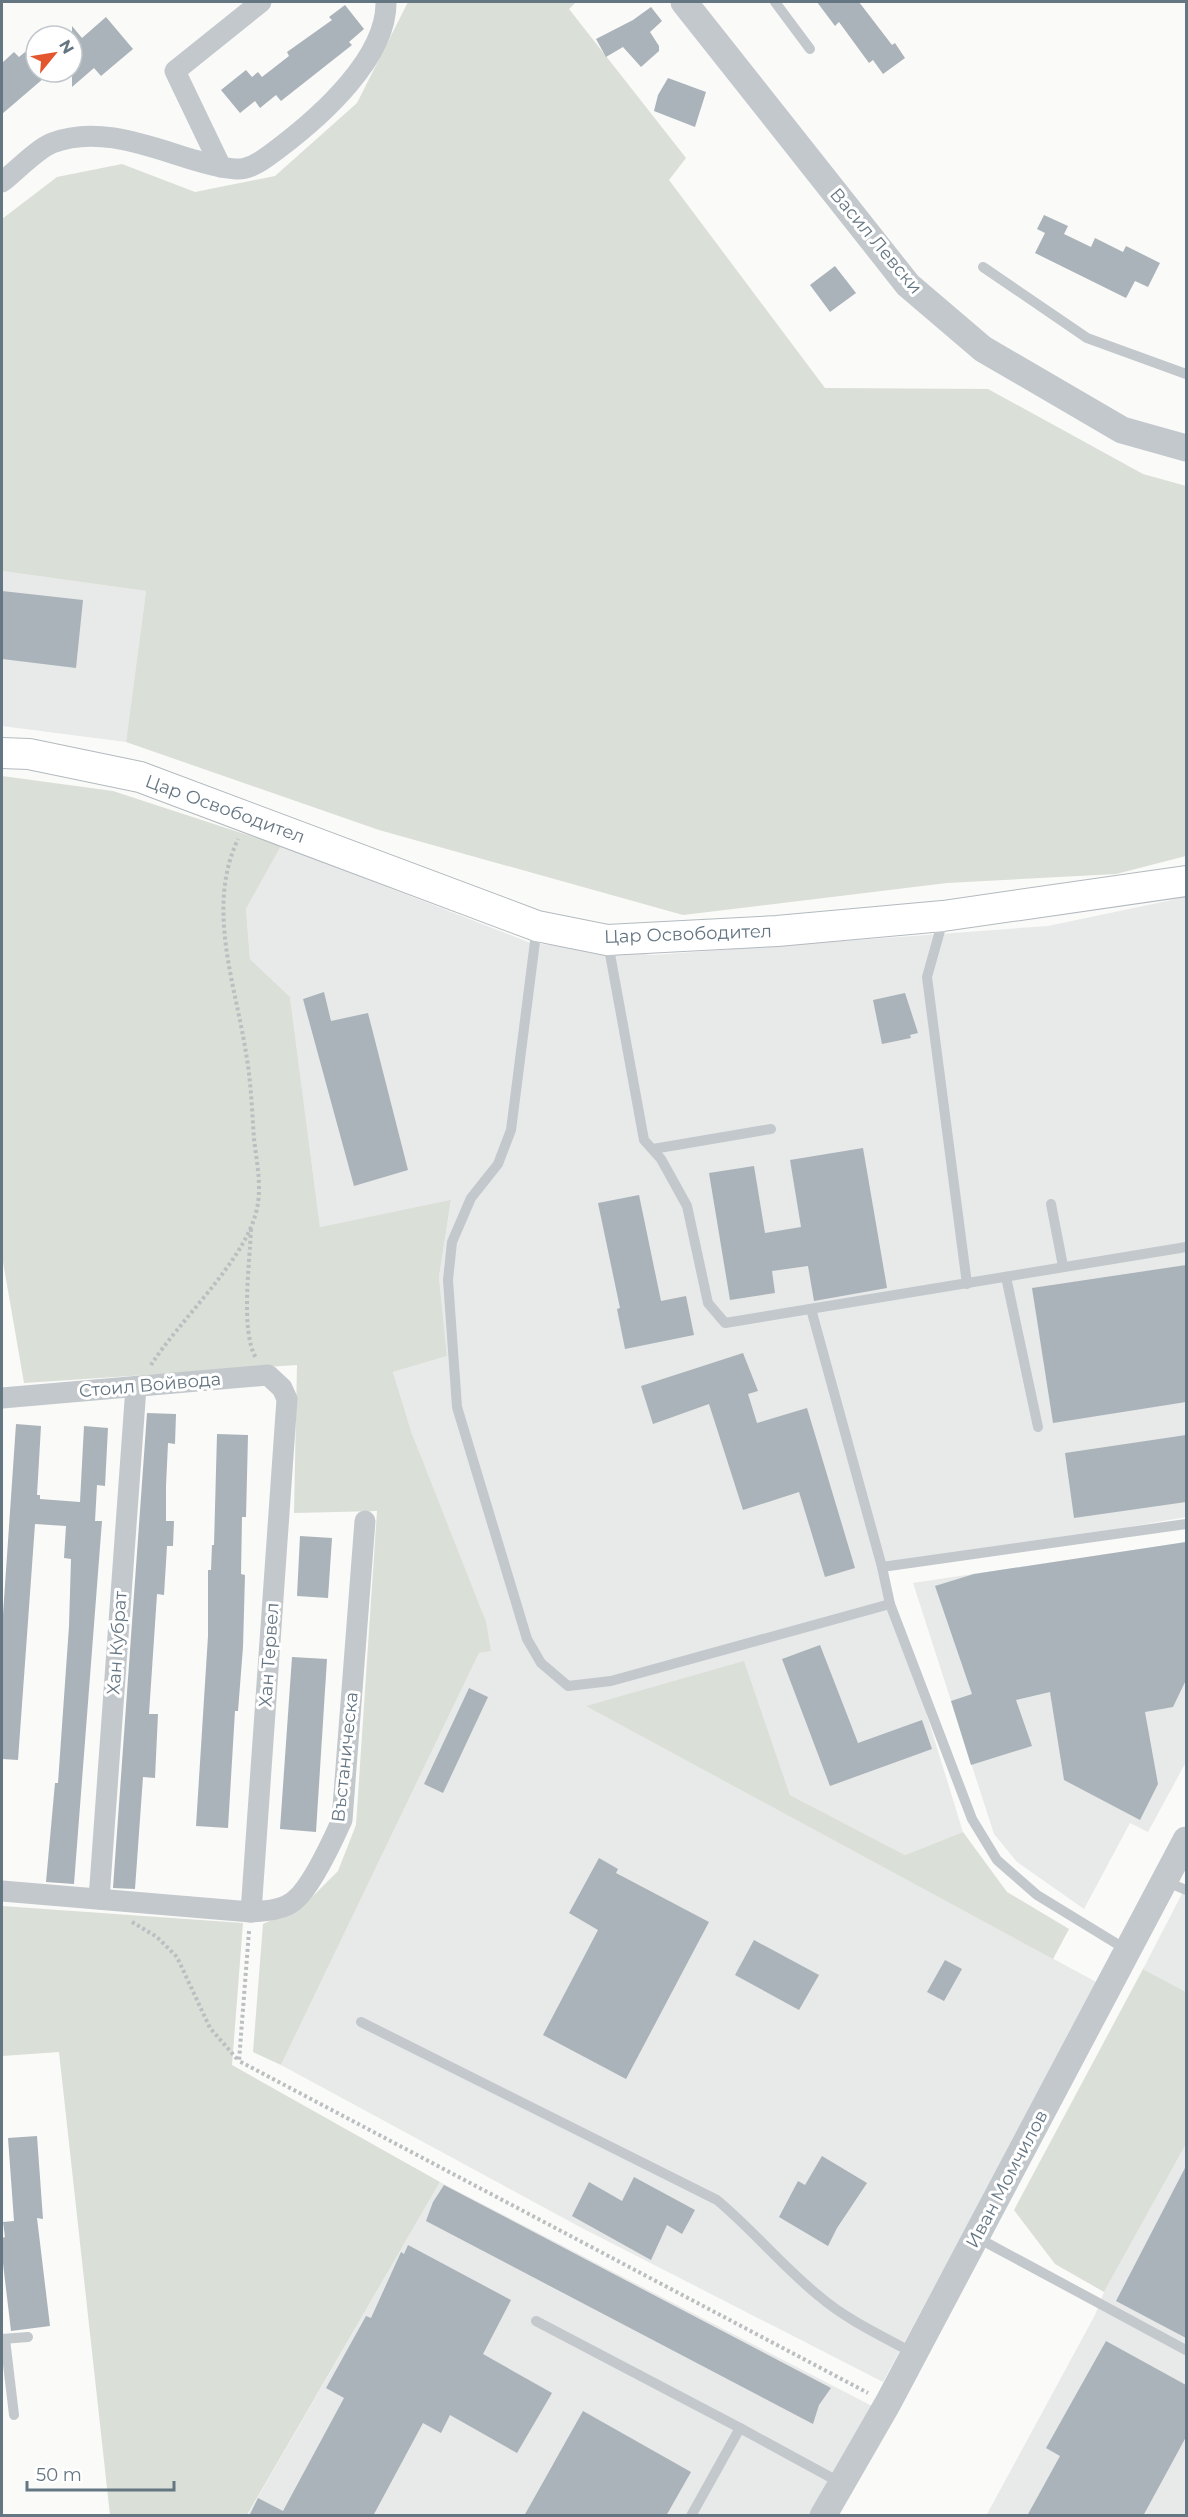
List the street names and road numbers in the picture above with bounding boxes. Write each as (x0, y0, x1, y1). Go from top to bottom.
street label: Васил Левски (825, 183, 927, 299)
street label: Цар Освободител (142, 770, 308, 848)
street label: Цар Освободител (604, 920, 772, 948)
street label: Стоил Войвода (78, 1368, 222, 1402)
street label: Хан Кубрат (102, 1590, 132, 1696)
street label: Хан Тервел (254, 1602, 284, 1708)
street label: Въстаническа (327, 1691, 363, 1823)
street label: Иван Момчилов (961, 2106, 1053, 2252)

